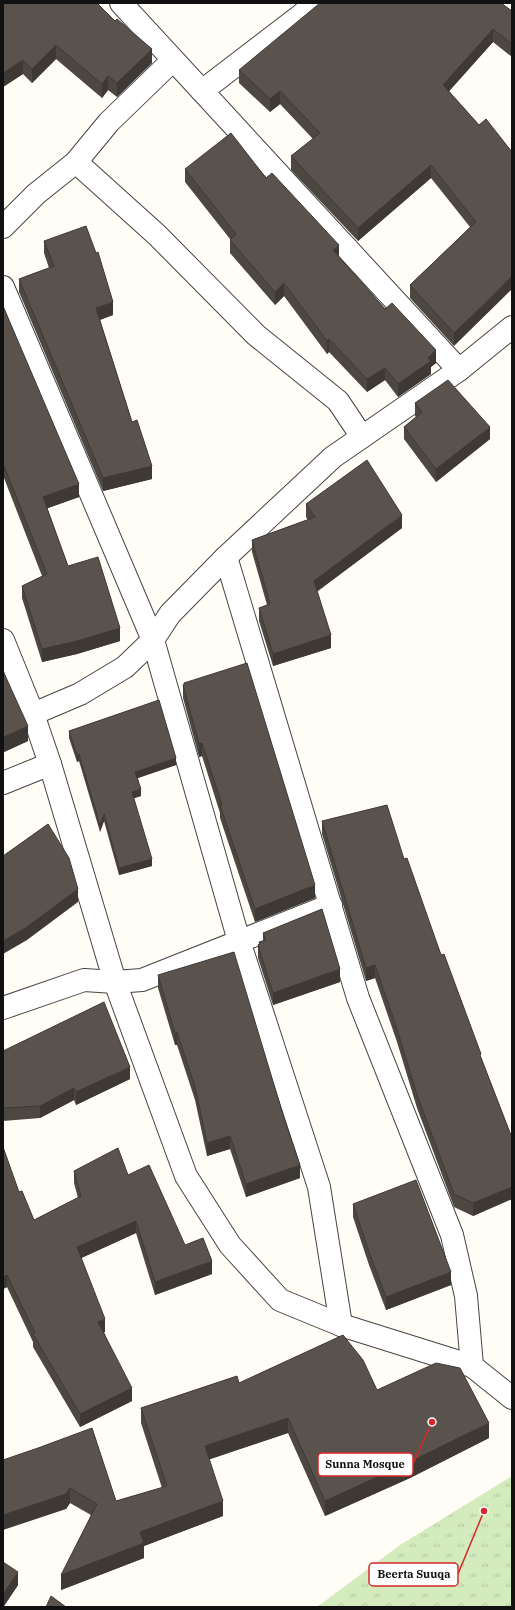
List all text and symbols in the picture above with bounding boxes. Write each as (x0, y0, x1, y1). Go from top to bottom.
callout: Sunna Mosque (318, 1453, 413, 1476)
text: Sunna Mosque (325, 1457, 405, 1471)
callout: Beerta Suuqa (369, 1563, 458, 1586)
text: Beerta Suuqa (377, 1567, 451, 1581)

